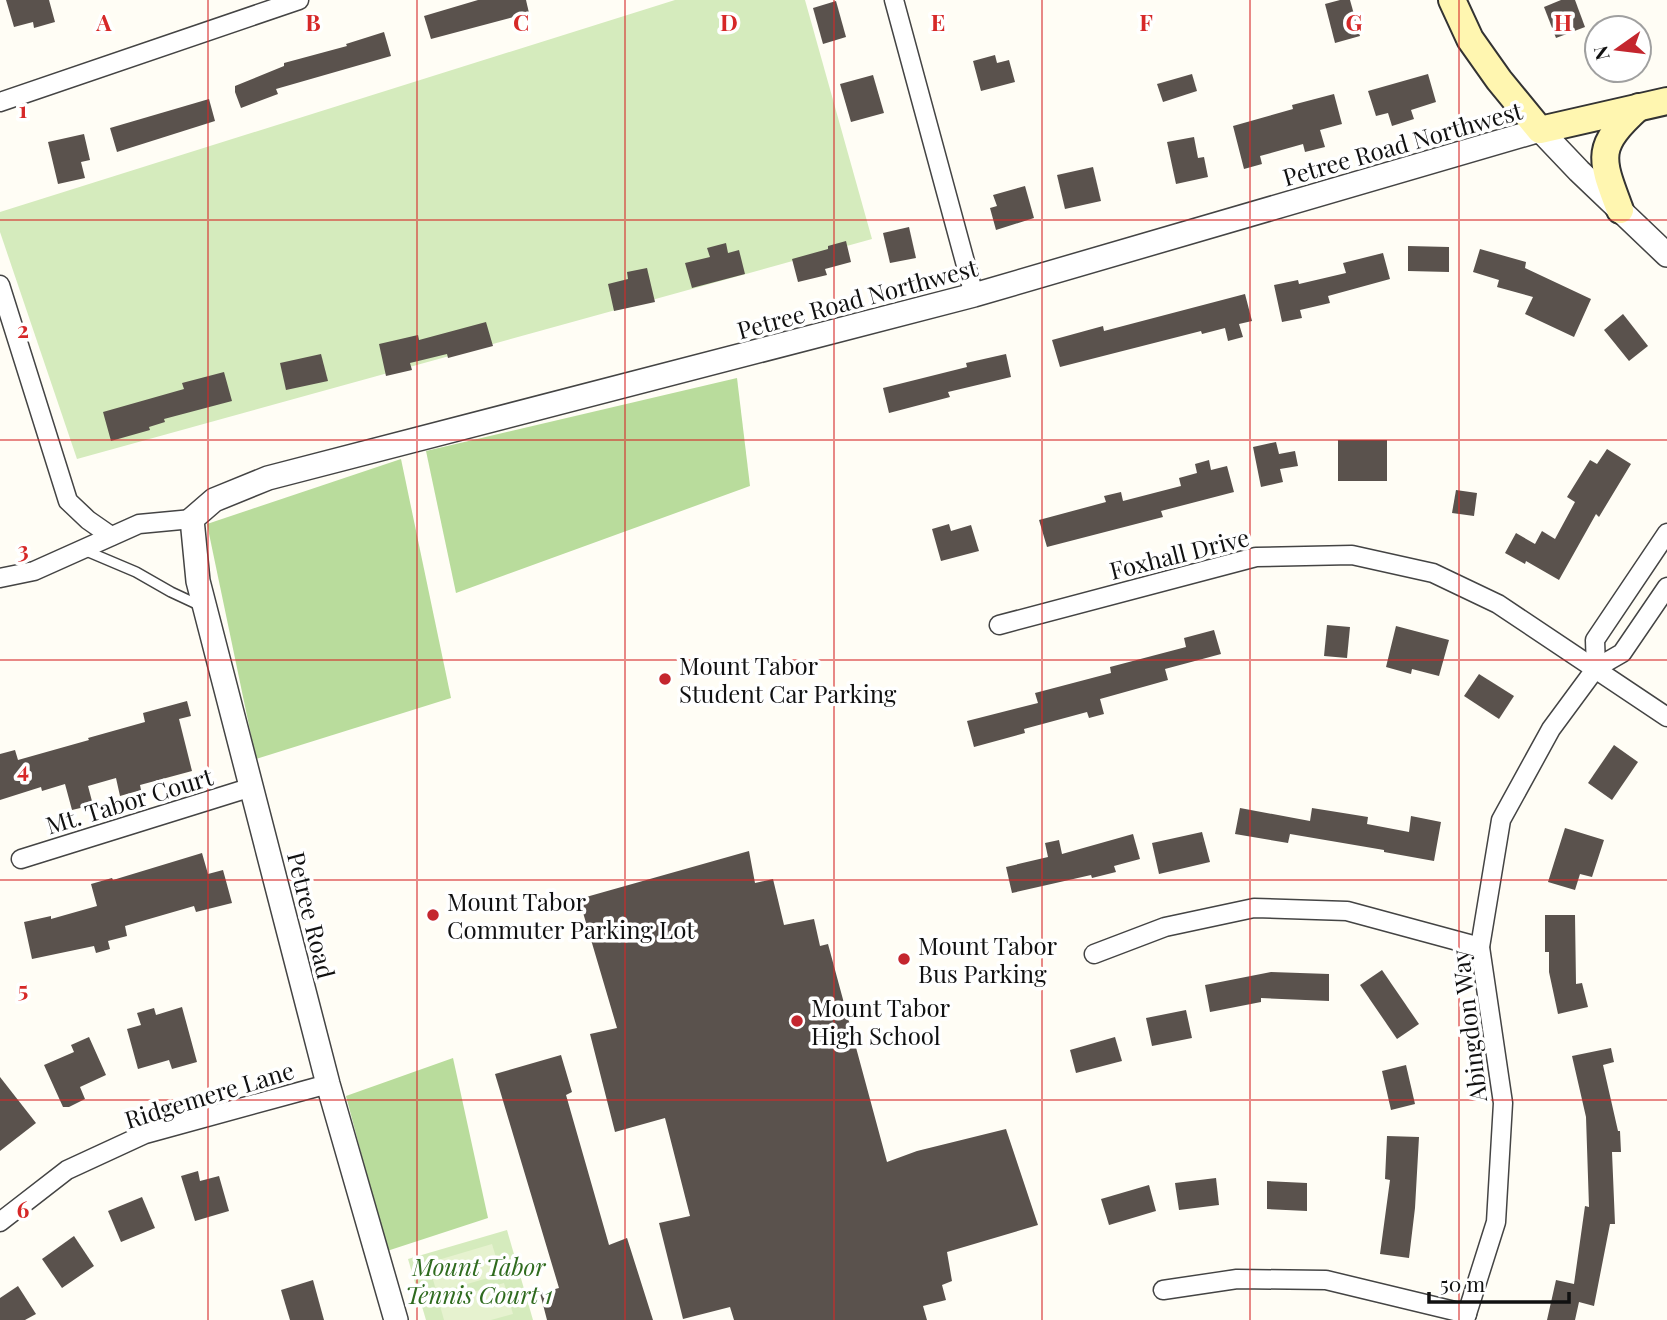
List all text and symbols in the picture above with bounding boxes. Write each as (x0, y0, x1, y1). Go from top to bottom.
text: A (95, 6, 112, 37)
text: B (305, 6, 321, 37)
text: C (513, 6, 529, 37)
text: D (720, 6, 738, 37)
text: E (931, 6, 945, 37)
text: F (1139, 6, 1153, 37)
text: G (1346, 6, 1363, 37)
text: H (1554, 6, 1572, 37)
north arrow (1583, 14, 1653, 84)
text: N (1586, 43, 1615, 63)
text: 1 (19, 93, 28, 124)
street label: Petree Road Northwest (1278, 93, 1526, 193)
street label: Petree Road Northwest (733, 250, 981, 346)
text: 2 (17, 313, 29, 344)
street label: Foxhall Drive (1106, 520, 1252, 586)
text: 3 (17, 533, 29, 564)
place label: Mount Tabor Student Car Parking (679, 649, 897, 709)
marker: Mount Tabor Student Car Parking (657, 671, 673, 687)
text: 4 (17, 753, 29, 784)
street label: Mt. Tabor Court (42, 759, 217, 841)
street label: Petree Road (281, 848, 343, 982)
place label: Mount Tabor Commuter Parking Lot (447, 885, 695, 945)
marker: Mount Tabor Commuter Parking Lot (425, 907, 441, 923)
place label: Mount Tabor Bus Parking (918, 929, 1058, 989)
street label: Abingdon Way (1443, 948, 1493, 1105)
marker: Mount Tabor Bus Parking (896, 951, 912, 967)
text: 5 (18, 973, 28, 1004)
place label: Mount Tabor High School (811, 991, 951, 1051)
marker: Mount Tabor High School (789, 1013, 805, 1029)
street label: Ridgemere Lane (120, 1053, 298, 1135)
text: 6 (17, 1193, 30, 1224)
park label: Mount Tabor Tennis Court 1 (405, 1250, 553, 1310)
scale bar (1429, 1260, 1569, 1304)
text: 50 m (1440, 1269, 1486, 1297)

